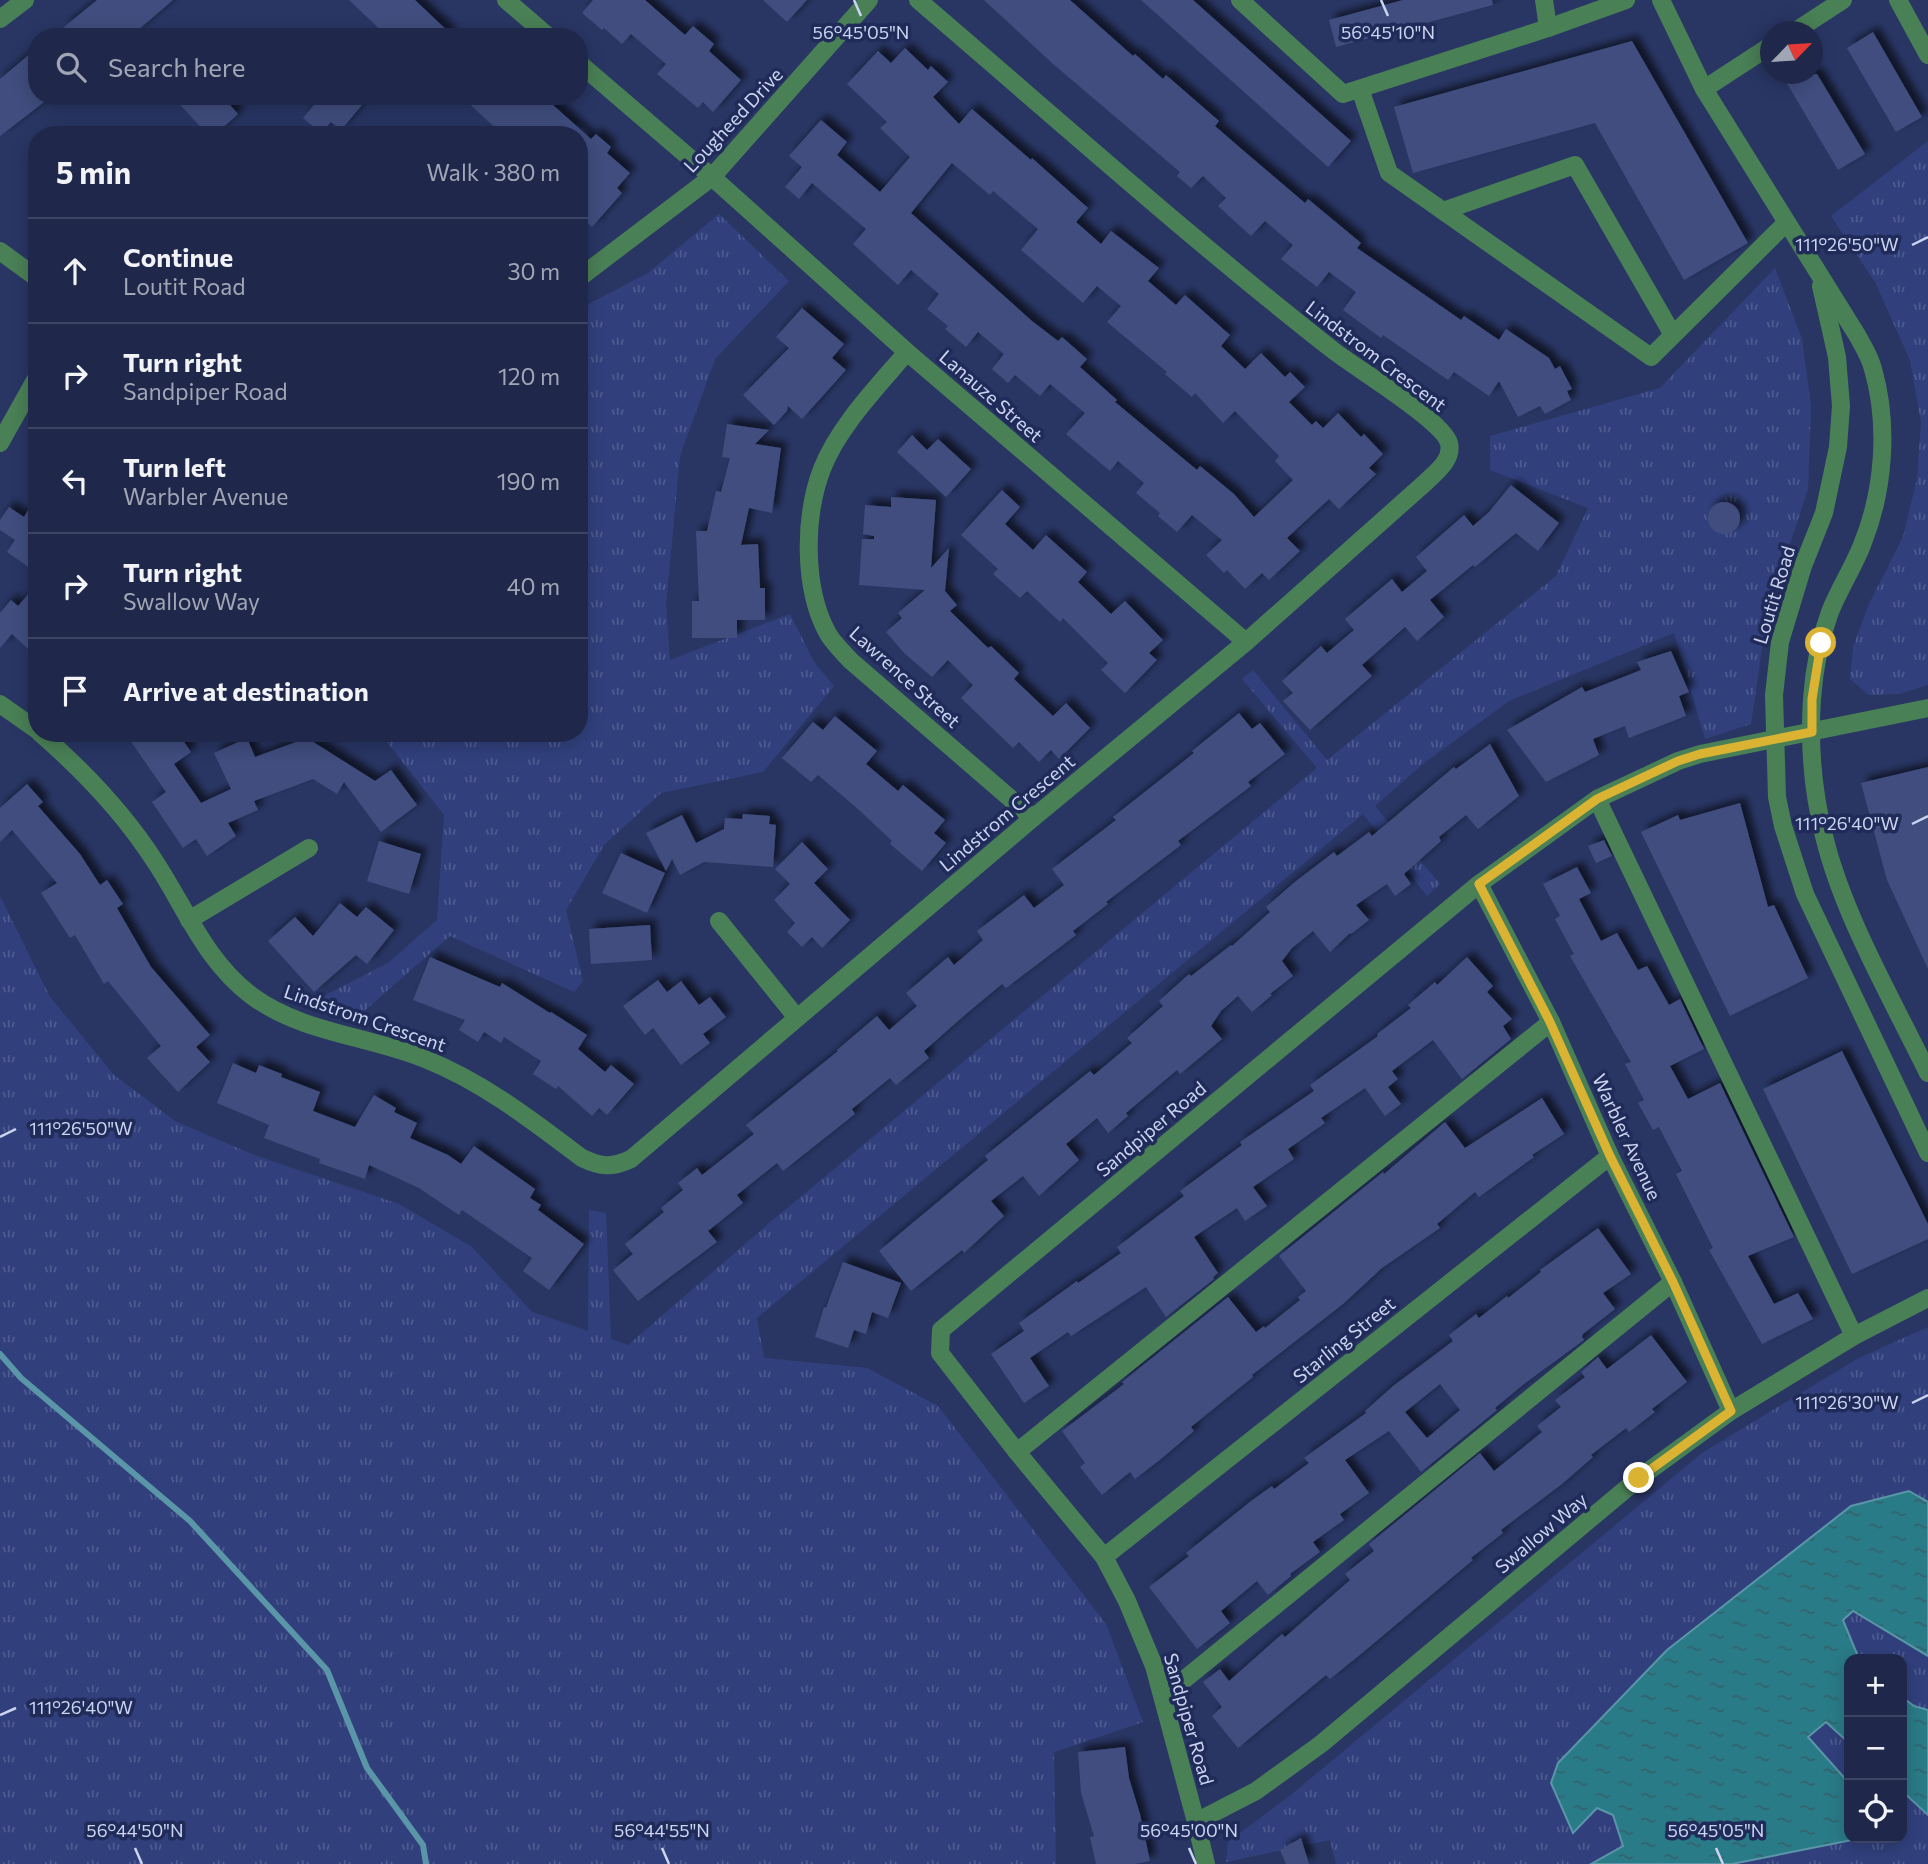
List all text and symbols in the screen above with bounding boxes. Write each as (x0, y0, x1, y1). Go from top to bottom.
text: 56°45'05"N (813, 21, 909, 43)
text: 56°45'10"N (1341, 21, 1435, 43)
north arrow (1760, 21, 1823, 84)
search box (28, 28, 588, 105)
icon: search (52, 48, 90, 86)
text: Search here (108, 51, 246, 82)
street label: Lougheed Drive (678, 63, 787, 177)
text: 5 min (56, 153, 131, 190)
text: Walk · 380 m (427, 158, 560, 186)
text: 111°26'50"W (1795, 233, 1899, 255)
text: Continue (123, 241, 233, 272)
icon: ahead (56, 252, 94, 290)
text: 30 m (507, 257, 560, 285)
text: Loutit Road (123, 272, 246, 300)
street label: Lindstrom Crescent (1302, 295, 1451, 416)
street label: Lanauze Street (935, 345, 1048, 447)
text: Turn right (123, 346, 242, 377)
icon: right (56, 357, 94, 395)
text: 120 m (498, 362, 560, 390)
text: Sandpiper Road (123, 377, 288, 405)
text: Turn left (123, 451, 226, 482)
icon: left (56, 462, 94, 500)
text: 190 m (497, 467, 560, 495)
text: Warbler Avenue (123, 482, 288, 510)
street label: Loutit Road (1748, 543, 1799, 647)
text: Turn right (123, 556, 242, 587)
icon: right (56, 567, 94, 605)
text: 40 m (507, 572, 560, 600)
text: Swallow Way (123, 587, 260, 615)
street label: Lawrence Street (845, 621, 965, 732)
route start (1805, 627, 1836, 658)
icon: arrive (56, 672, 94, 710)
text: Arrive at destination (123, 675, 369, 706)
street label: Lindstrom Crescent (934, 749, 1079, 876)
text: 111°26'40"W (1795, 812, 1899, 834)
street label: Lindstrom Crescent (281, 979, 449, 1056)
street label: Warbler Avenue (1588, 1070, 1667, 1204)
street label: Sandpiper Road (1091, 1076, 1210, 1181)
text: 111°26'50"W (29, 1117, 133, 1139)
street label: Starling Street (1288, 1291, 1399, 1388)
text: 111°26'30"W (1795, 1391, 1899, 1413)
route end (1623, 1462, 1654, 1493)
street label: Swallow Way (1490, 1487, 1592, 1578)
street label: Sandpiper Road (1160, 1650, 1219, 1787)
map controls (1844, 1654, 1907, 1843)
button: + (1844, 1654, 1907, 1717)
text: 111°26'40"W (29, 1696, 133, 1718)
button: − (1844, 1717, 1907, 1780)
button: locate (1844, 1780, 1907, 1843)
text: 56°44'50"N (86, 1819, 184, 1841)
text: 56°44'55"N (614, 1819, 710, 1841)
text: 56°45'00"N (1140, 1819, 1238, 1841)
text: 56°45'05"N (1668, 1819, 1764, 1841)

